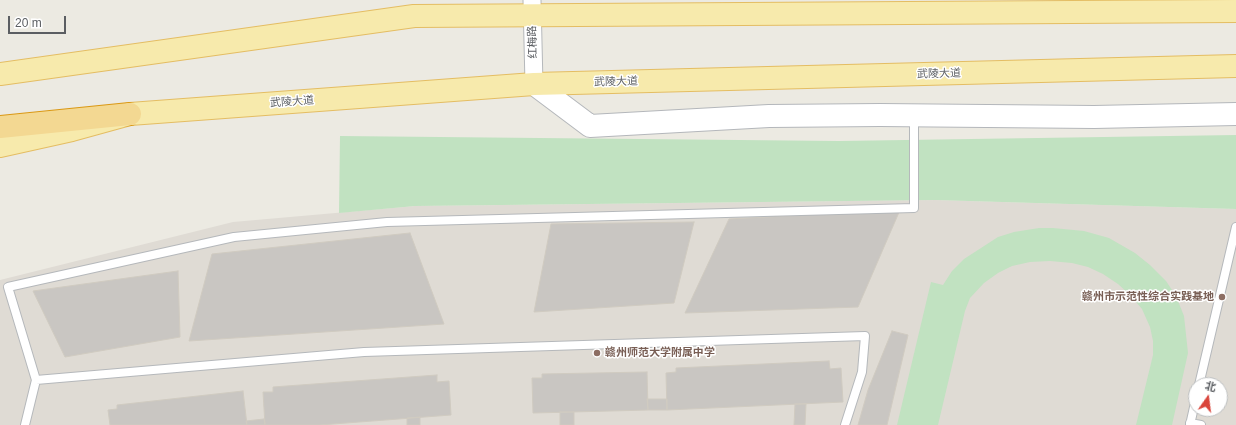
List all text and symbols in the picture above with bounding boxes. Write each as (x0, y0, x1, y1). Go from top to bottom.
scale bar (10, 8, 68, 34)
text: 20 m (15, 16, 42, 30)
street label: 红梅路 (526, 25, 540, 59)
street label: 武陵大道 (917, 67, 961, 81)
street label: 武陵大道 (594, 75, 638, 89)
street label: 武陵大道 (270, 94, 314, 110)
place label: 赣州市示范性综合实践基地 (1082, 290, 1214, 304)
marker: 赣州市示范性综合实践基地 (1217, 292, 1227, 302)
place label: 赣州师范大学附属中学 (605, 346, 715, 360)
marker: 赣州师范大学附属中学 (592, 348, 602, 358)
north arrow (1188, 377, 1228, 417)
text: 北 (1204, 379, 1217, 393)

